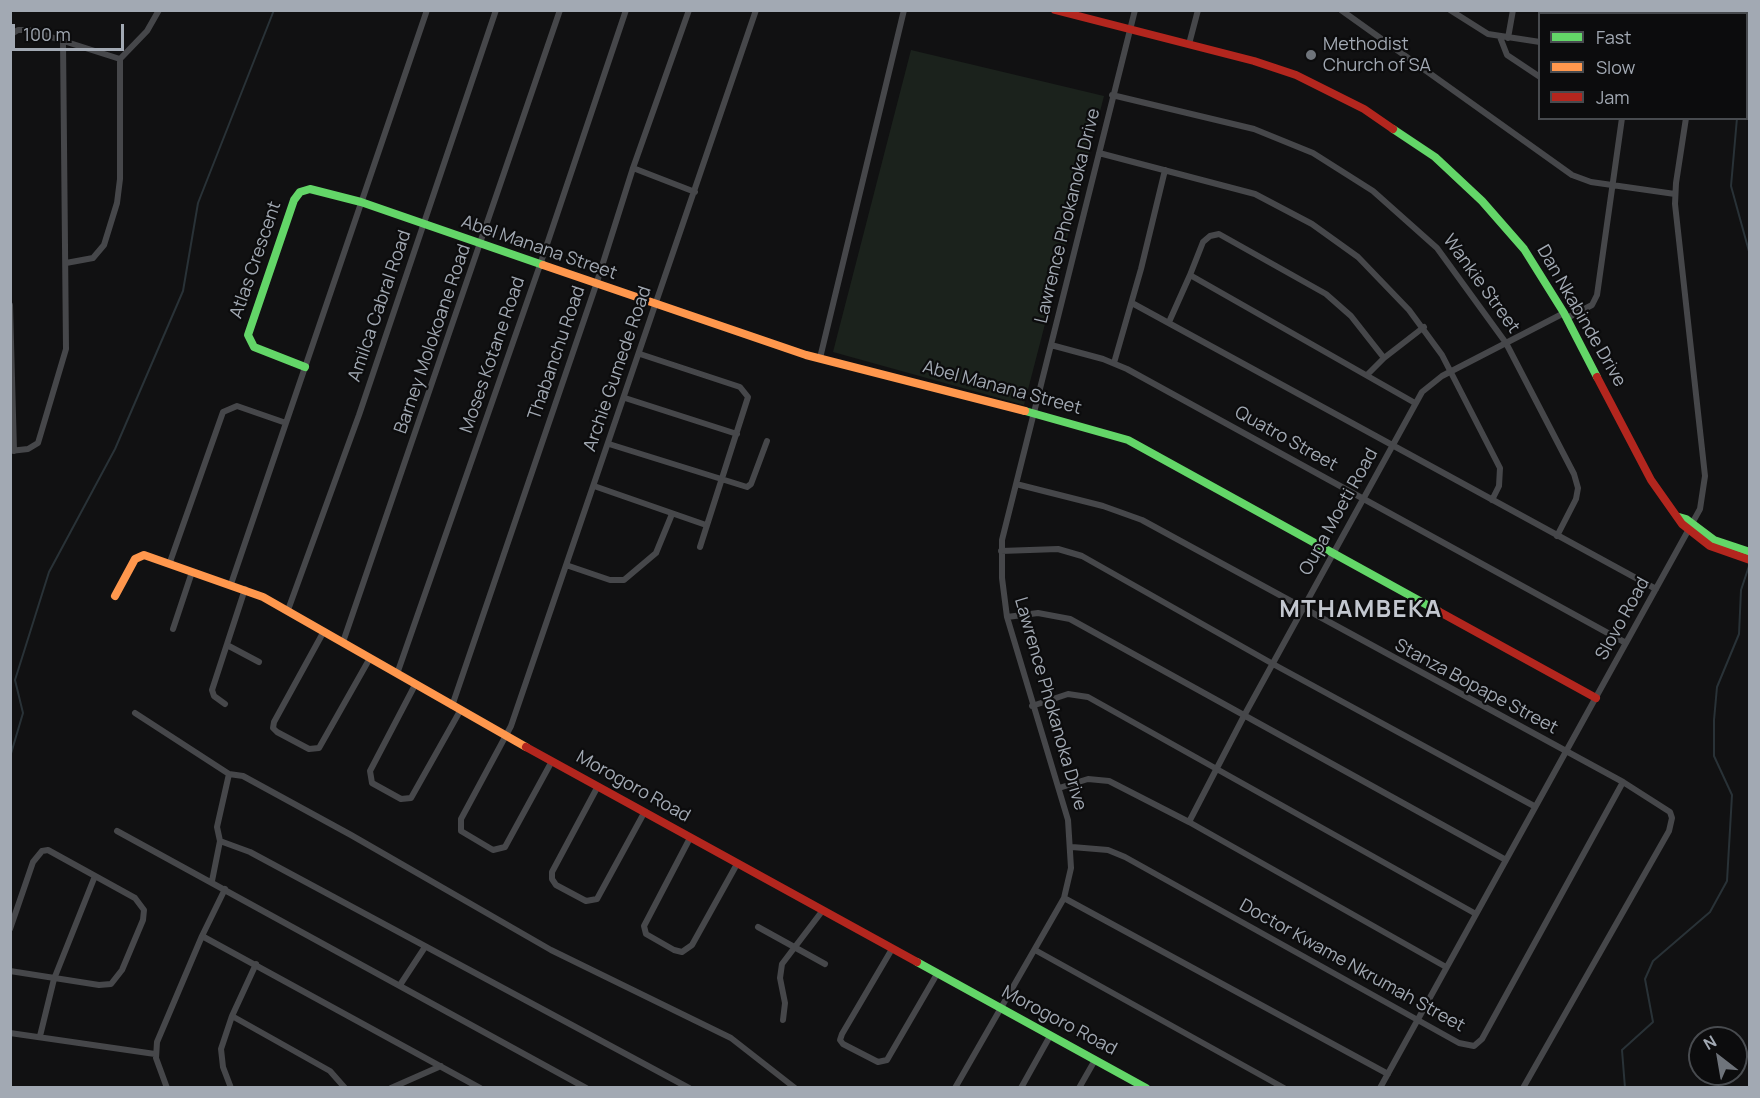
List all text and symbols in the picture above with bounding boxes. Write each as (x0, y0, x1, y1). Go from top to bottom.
scale bar (15, 12, 128, 50)
legend (1538, 12, 1748, 120)
text: 100 m (23, 22, 71, 46)
text: Fast (1596, 25, 1631, 49)
place label: Methodist Church of SA (1323, 34, 1431, 76)
marker: Methodist Church of SA (1304, 48, 1318, 62)
text: Slow (1596, 55, 1635, 79)
text: Jam (1596, 85, 1630, 109)
street label: Lawrence Phokanoka Drive (1031, 106, 1105, 326)
street label: Atlas Crescent (226, 199, 286, 321)
street label: Abel Manana Street (458, 211, 620, 285)
street label: Amilca Cabral Road (344, 227, 416, 385)
street label: Wankie Street (1438, 230, 1524, 338)
street label: Barney Molokoane Road (390, 241, 476, 437)
street label: Dan Nkabinde Drive (1532, 241, 1630, 391)
street label: Moses Kotane Road (456, 274, 530, 436)
street label: Thabanchu Road (524, 283, 590, 423)
street label: Archie Gumede Road (580, 284, 656, 454)
street label: Abel Manana Street (920, 356, 1084, 420)
street label: Quatro Street (1231, 402, 1341, 476)
street label: Oupa Moeti Road (1295, 445, 1383, 579)
street label: Slovo Road (1591, 574, 1655, 664)
street label: Lawrence Phokanoka Drive (1009, 595, 1091, 813)
district label: MTHAMBEKA (1279, 596, 1443, 624)
street label: Stanza Bopape Street (1391, 635, 1561, 739)
street label: Morogoro Road (572, 747, 694, 827)
street label: Doctor Kwame Nkrumah Street (1236, 895, 1468, 1037)
street label: Morogoro Road (998, 982, 1120, 1060)
north arrow (1688, 1026, 1748, 1086)
text: N (1699, 1030, 1720, 1055)

